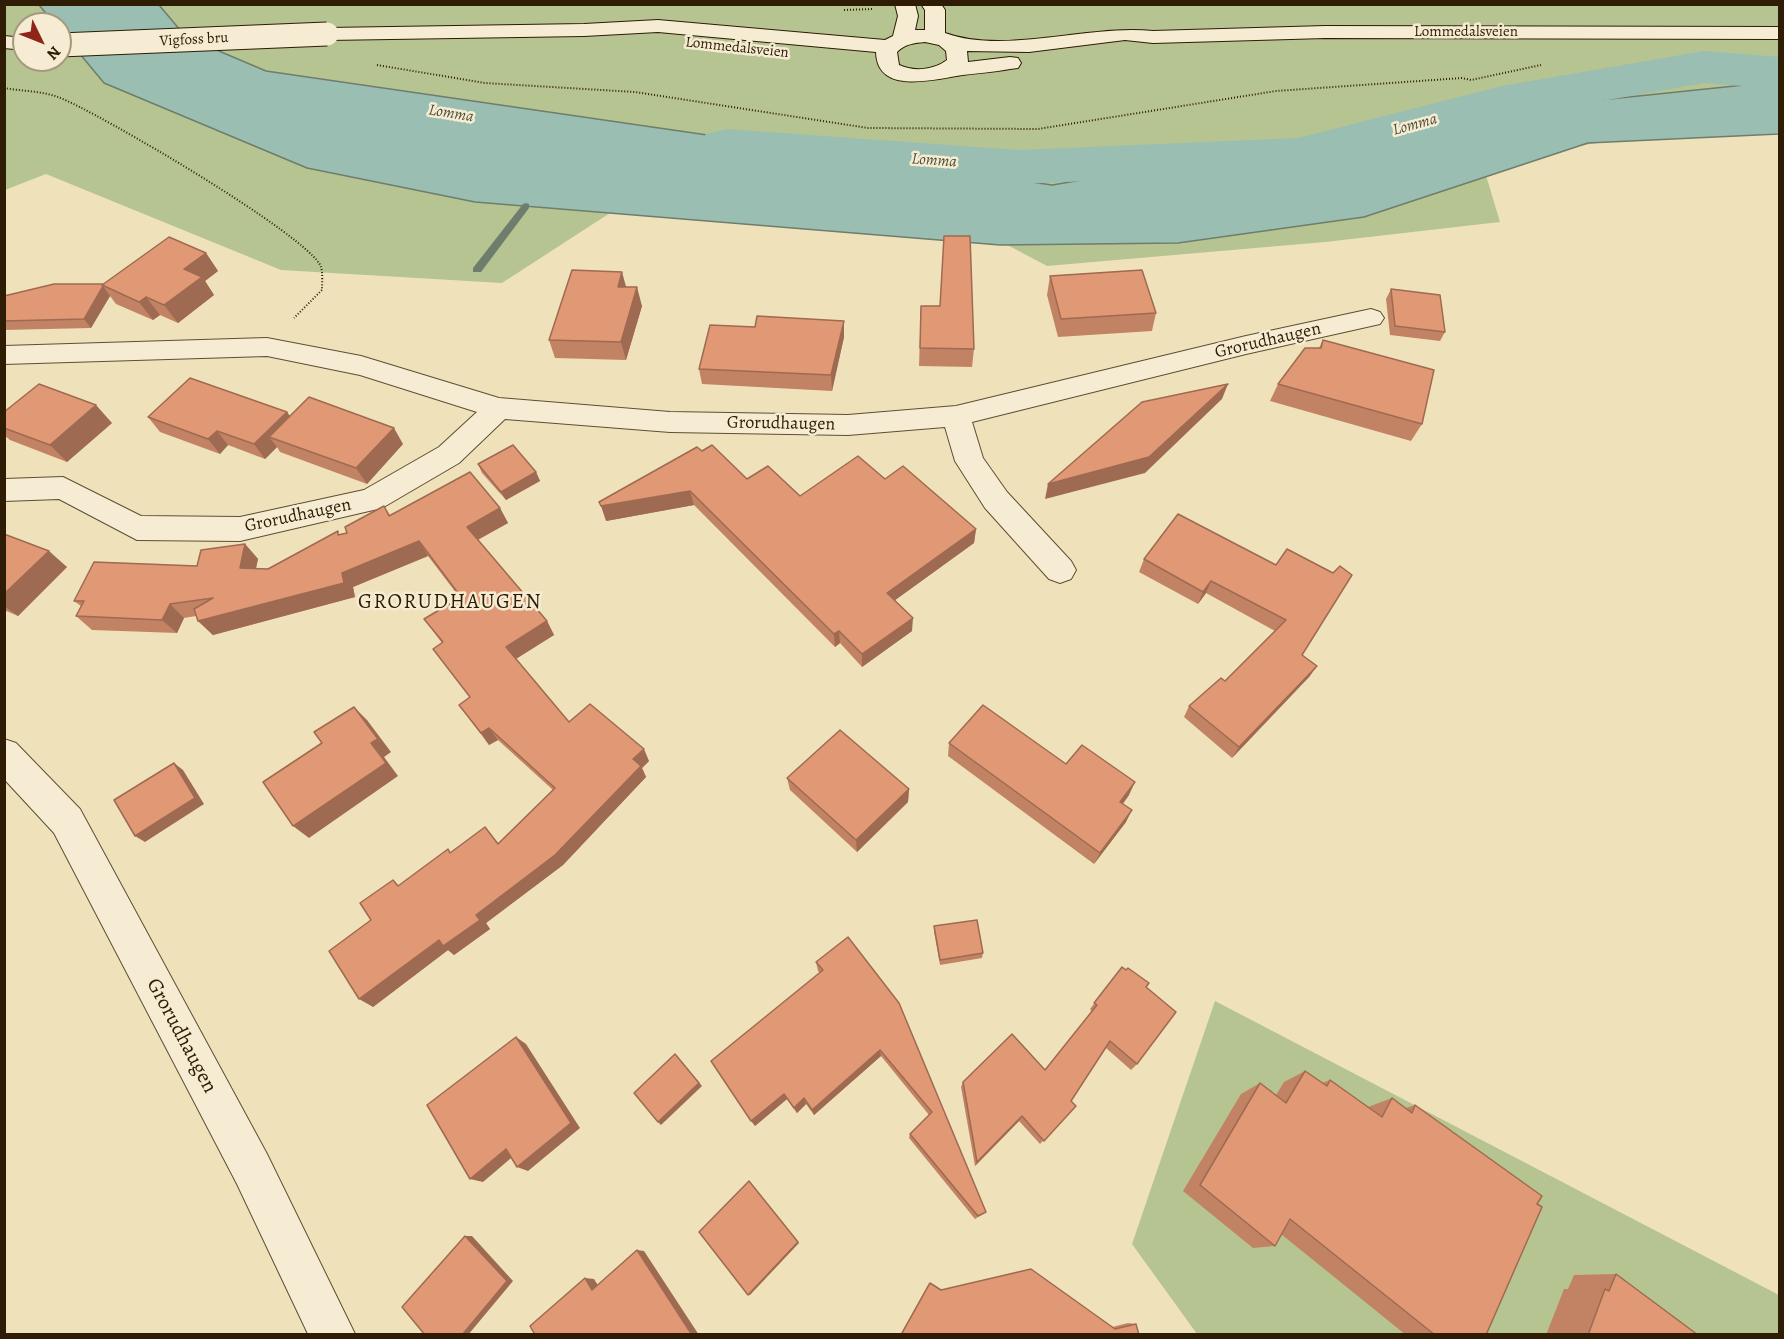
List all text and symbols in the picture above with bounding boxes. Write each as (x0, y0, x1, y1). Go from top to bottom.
north arrow (12, 12, 72, 72)
street label: Lommedalsveien (1414, 23, 1518, 41)
street label: Vigfoss bru (159, 29, 229, 51)
street label: Lommedalsveien (684, 34, 790, 62)
text: N (42, 41, 66, 65)
water label: Lomma (427, 101, 475, 127)
water label: Lomma (1391, 110, 1439, 140)
water label: Lomma (911, 150, 957, 172)
street label: Grorudhaugen (1213, 318, 1323, 364)
street label: Grorudhaugen (727, 412, 835, 436)
street label: Grorudhaugen (243, 494, 353, 538)
district label: GRORUDHAUGEN (358, 590, 542, 616)
street label: Grorudhaugen (140, 974, 222, 1098)

